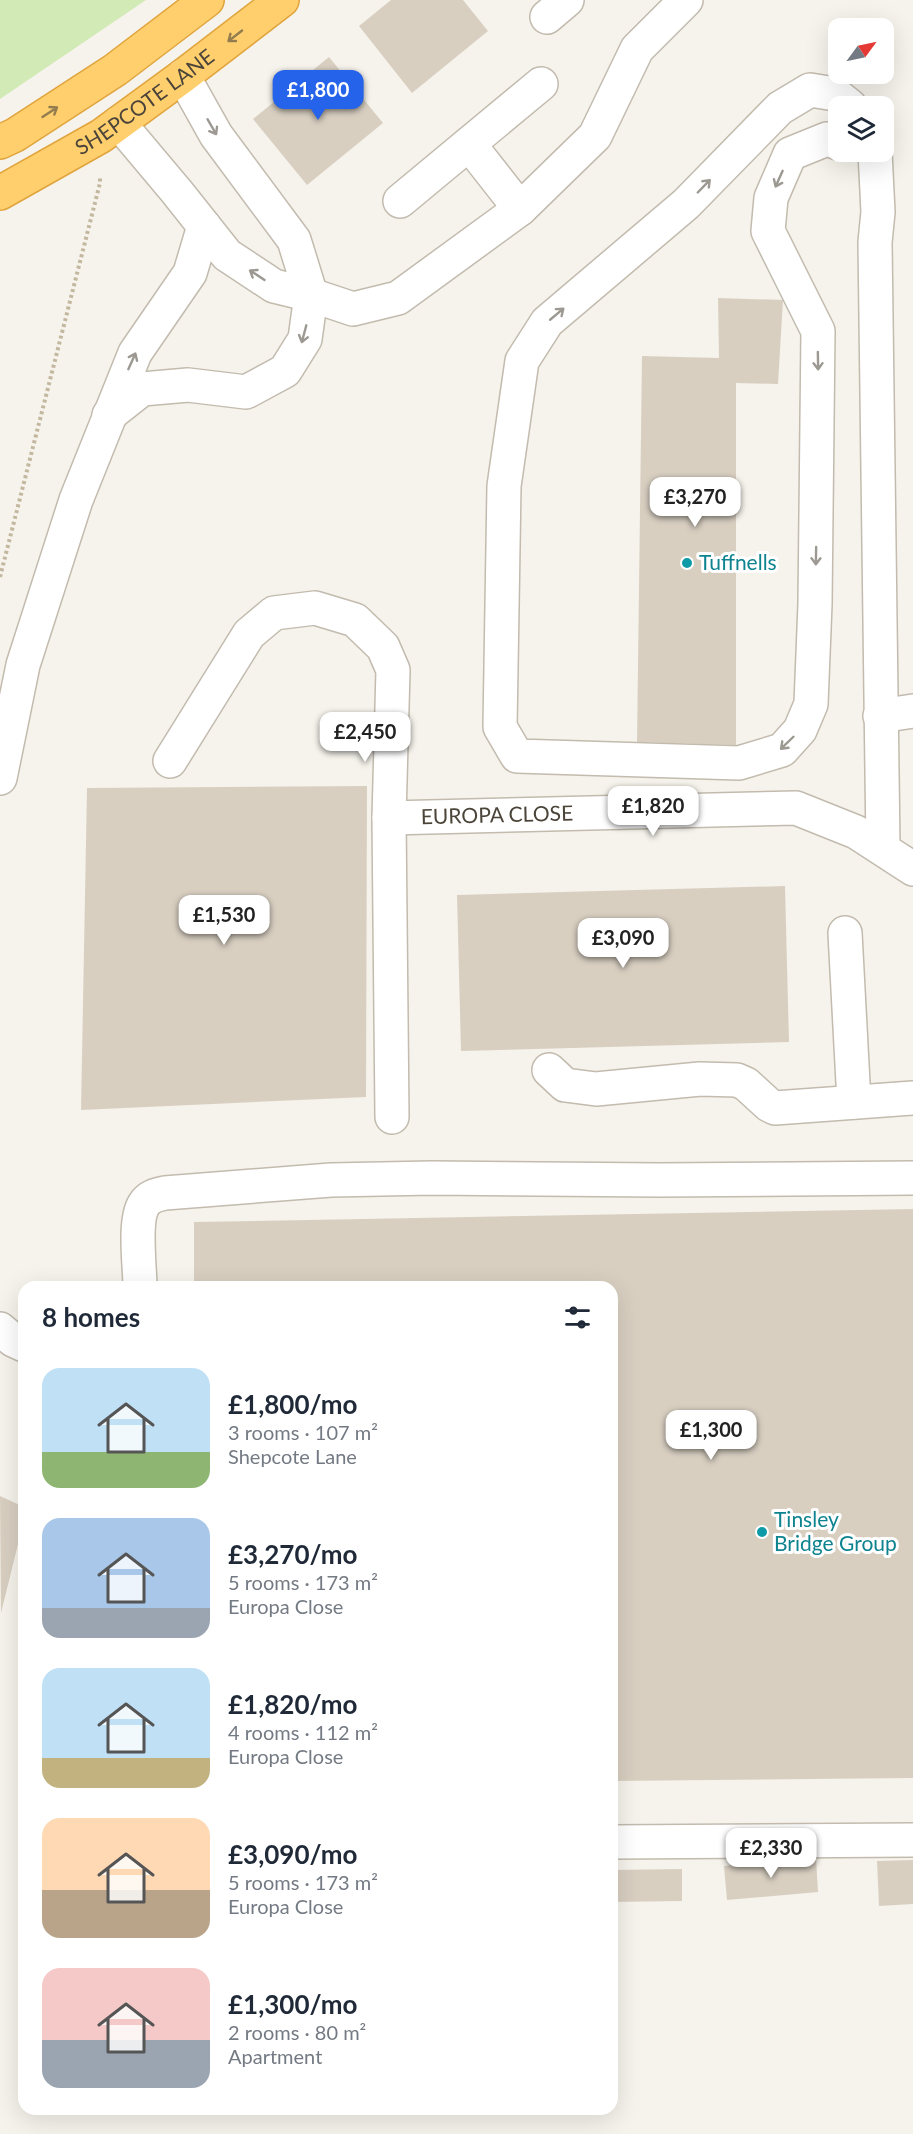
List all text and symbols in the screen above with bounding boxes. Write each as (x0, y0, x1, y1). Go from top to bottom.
north arrow (828, 18, 894, 84)
map controls (828, 18, 894, 162)
one-way arrow (228, 29, 244, 42)
street label: SHEPCOTE LANE (70, 43, 218, 159)
pin: £1,800 (269, 70, 367, 121)
text: £1,800 (287, 77, 349, 101)
button: layers (828, 96, 894, 162)
one-way arrow (41, 106, 58, 118)
one-way arrow (206, 118, 218, 135)
one-way arrow (773, 170, 785, 188)
one-way arrow (696, 179, 711, 194)
one-way arrow (249, 269, 266, 281)
one-way arrow (549, 307, 564, 321)
one-way arrow (298, 324, 309, 343)
one-way arrow (812, 350, 824, 370)
one-way arrow (127, 352, 139, 370)
pin: £3,270 (646, 477, 744, 528)
text: £3,270 (664, 484, 726, 508)
one-way arrow (810, 545, 822, 565)
place label: Tuffnells (699, 549, 777, 574)
marker: Tuffnells (680, 556, 694, 570)
pin: £2,450 (316, 712, 414, 763)
text: £2,450 (334, 719, 396, 743)
one-way arrow (780, 736, 795, 750)
pin: £1,820 (604, 786, 702, 837)
text: £1,820 (622, 793, 684, 817)
street label: EUROPA CLOSE (420, 799, 573, 828)
pin: £1,530 (175, 895, 273, 946)
text: £1,530 (193, 902, 255, 926)
pin: £3,090 (574, 918, 672, 969)
text: £3,090 (592, 925, 654, 949)
text: 8 homes (42, 1301, 140, 1333)
icon: filters (561, 1301, 594, 1334)
text: £1,800/mo (228, 1388, 358, 1420)
icon: home (90, 1392, 162, 1464)
pin: £1,300 (662, 1410, 760, 1461)
text: £1,300 (680, 1417, 742, 1441)
text: 3 rooms · 107 m² (228, 1420, 378, 1444)
text: Shepcote Lane (228, 1444, 357, 1468)
place label: Tinsley Bridge Group (774, 1506, 897, 1555)
marker: Tinsley Bridge Group (755, 1525, 769, 1539)
text: £3,270/mo (228, 1538, 358, 1570)
icon: home (90, 1542, 162, 1614)
text: 5 rooms · 173 m² (228, 1570, 378, 1594)
text: Europa Close (228, 1594, 343, 1618)
text: £1,820/mo (228, 1688, 358, 1720)
icon: home (90, 1692, 162, 1764)
text: 4 rooms · 112 m² (228, 1720, 378, 1744)
text: Europa Close (228, 1744, 343, 1768)
pin: £2,330 (722, 1828, 820, 1879)
text: £2,330 (740, 1835, 802, 1859)
text: £3,090/mo (228, 1838, 358, 1870)
icon: home (90, 1842, 162, 1914)
text: 5 rooms · 173 m² (228, 1870, 378, 1894)
text: Europa Close (228, 1894, 343, 1918)
text: £1,300/mo (228, 1988, 358, 2020)
icon: home (90, 1992, 162, 2064)
text: 2 rooms · 80 m² (228, 2020, 366, 2044)
text: Apartment (228, 2044, 322, 2068)

